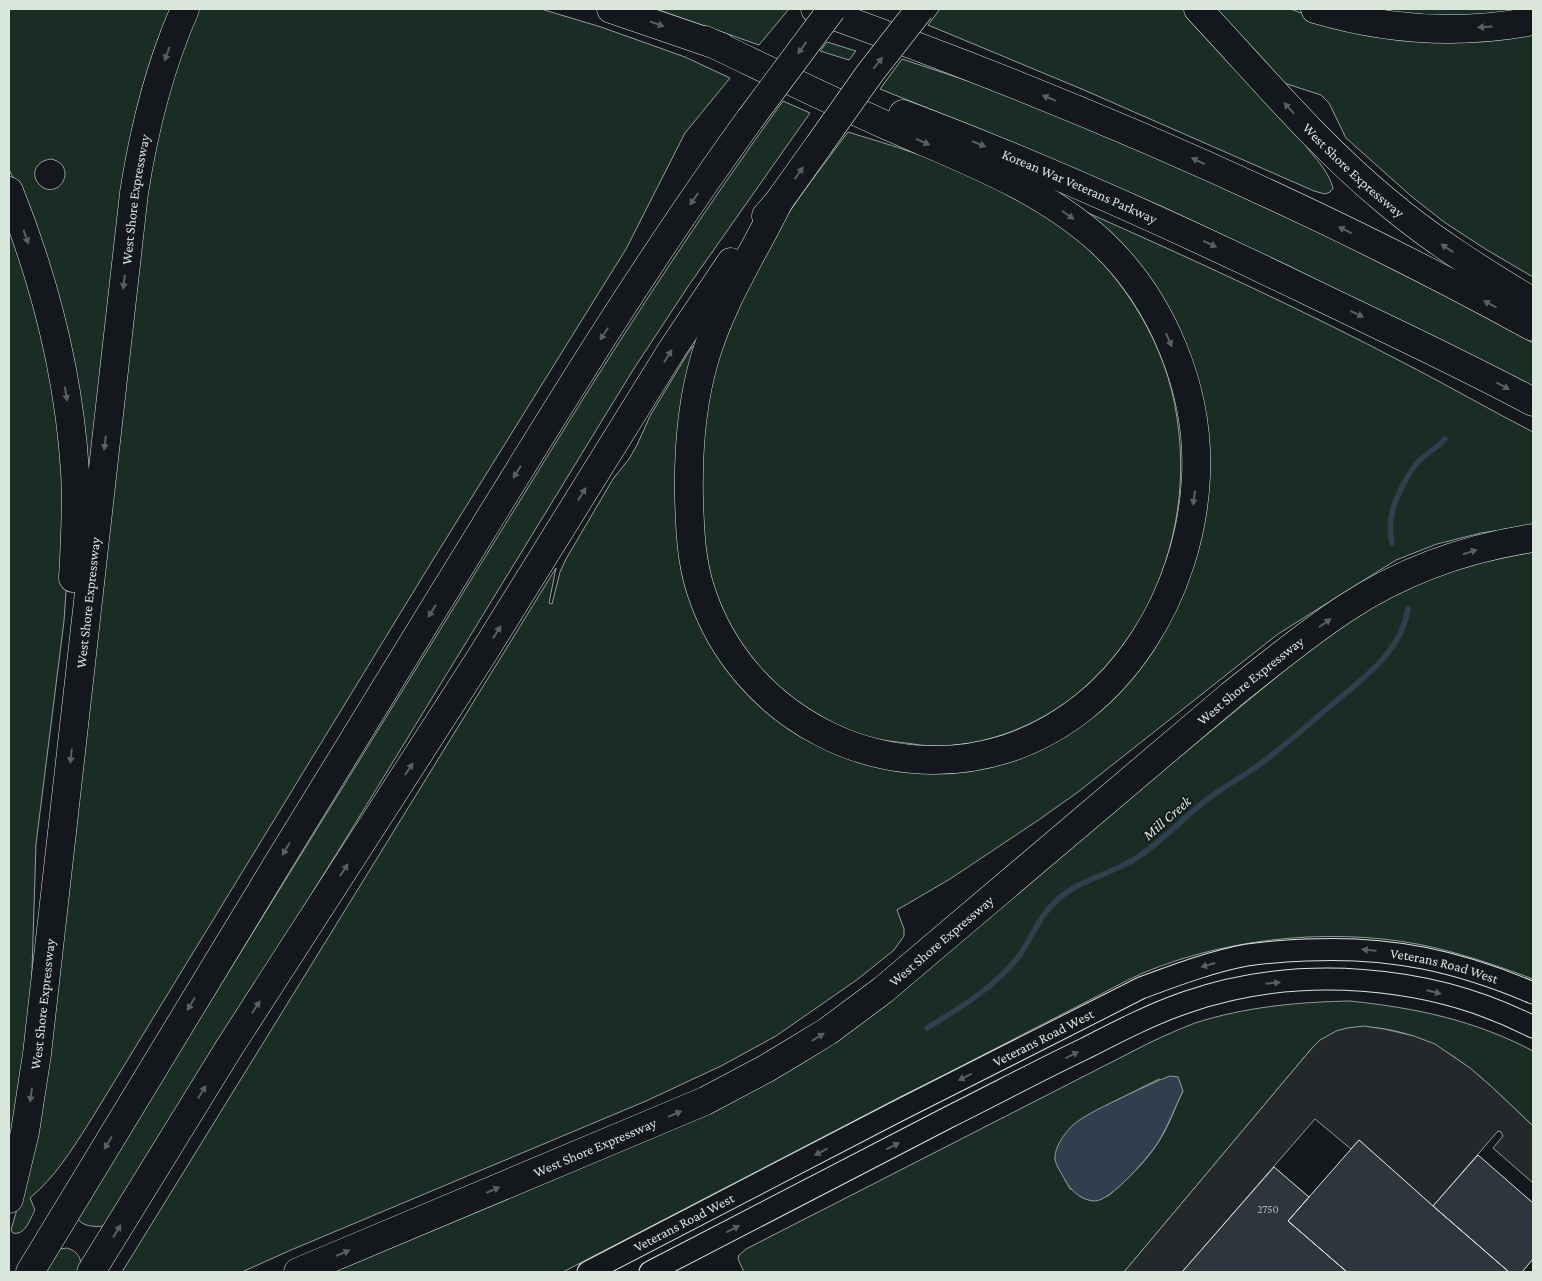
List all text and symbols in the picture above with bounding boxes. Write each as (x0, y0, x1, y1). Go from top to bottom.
one-way arrow (650, 21, 665, 28)
one-way arrow (1477, 24, 1493, 32)
one-way arrow (797, 41, 807, 55)
one-way arrow (163, 47, 171, 62)
one-way arrow (873, 56, 884, 69)
one-way arrow (1041, 94, 1056, 102)
one-way arrow (1283, 103, 1295, 115)
street label: West Shore Expressway (1300, 120, 1408, 221)
street label: West Shore Expressway (118, 132, 153, 266)
one-way arrow (916, 138, 930, 146)
one-way arrow (972, 140, 987, 148)
street label: Korean War Veterans Parkway (1000, 146, 1160, 227)
one-way arrow (1191, 157, 1205, 165)
one-way arrow (794, 166, 804, 180)
one-way arrow (689, 192, 699, 206)
one-way arrow (1061, 210, 1075, 220)
one-way arrow (1338, 226, 1352, 234)
one-way arrow (23, 229, 30, 244)
one-way arrow (1203, 240, 1217, 248)
one-way arrow (1441, 243, 1454, 253)
one-way arrow (120, 274, 128, 290)
one-way arrow (1483, 300, 1497, 308)
one-way arrow (1350, 310, 1364, 318)
one-way arrow (599, 328, 608, 341)
one-way arrow (1165, 333, 1173, 347)
one-way arrow (663, 349, 673, 362)
one-way arrow (1496, 381, 1509, 390)
one-way arrow (62, 386, 70, 402)
one-way arrow (101, 436, 109, 452)
one-way arrow (513, 465, 522, 479)
one-way arrow (577, 487, 587, 500)
one-way arrow (1190, 491, 1198, 507)
street label: West Shore Expressway (73, 536, 103, 669)
one-way arrow (1463, 547, 1478, 555)
one-way arrow (428, 604, 437, 617)
one-way arrow (1318, 617, 1331, 628)
one-way arrow (492, 625, 501, 638)
street label: West Shore Expressway (1194, 633, 1307, 728)
one-way arrow (67, 749, 75, 765)
one-way arrow (404, 762, 414, 775)
water label: Mill Creek (1139, 792, 1195, 844)
one-way arrow (281, 843, 290, 856)
one-way arrow (339, 863, 348, 877)
street label: West Shore Expressway (886, 892, 997, 989)
street label: West Shore Expressway (27, 937, 58, 1071)
street label: Veterans Road West (1389, 945, 1501, 987)
one-way arrow (1360, 946, 1376, 954)
one-way arrow (1200, 961, 1215, 969)
one-way arrow (1265, 979, 1281, 987)
one-way arrow (1427, 988, 1442, 996)
one-way arrow (187, 998, 196, 1011)
one-way arrow (251, 1000, 260, 1013)
street label: Veterans Road West (990, 1005, 1096, 1070)
one-way arrow (812, 1032, 825, 1042)
one-way arrow (1065, 1051, 1079, 1059)
one-way arrow (958, 1073, 973, 1081)
one-way arrow (197, 1086, 206, 1099)
one-way arrow (27, 1087, 35, 1103)
one-way arrow (668, 1109, 682, 1117)
street label: West Shore Expressway (531, 1114, 659, 1180)
one-way arrow (103, 1137, 112, 1150)
one-way arrow (886, 1142, 900, 1150)
one-way arrow (814, 1148, 828, 1156)
one-way arrow (486, 1185, 500, 1193)
street label: Veterans Road West (631, 1189, 737, 1255)
house number: 2750 (1257, 1203, 1279, 1215)
one-way arrow (112, 1224, 121, 1237)
one-way arrow (726, 1225, 740, 1233)
one-way arrow (336, 1248, 350, 1256)

